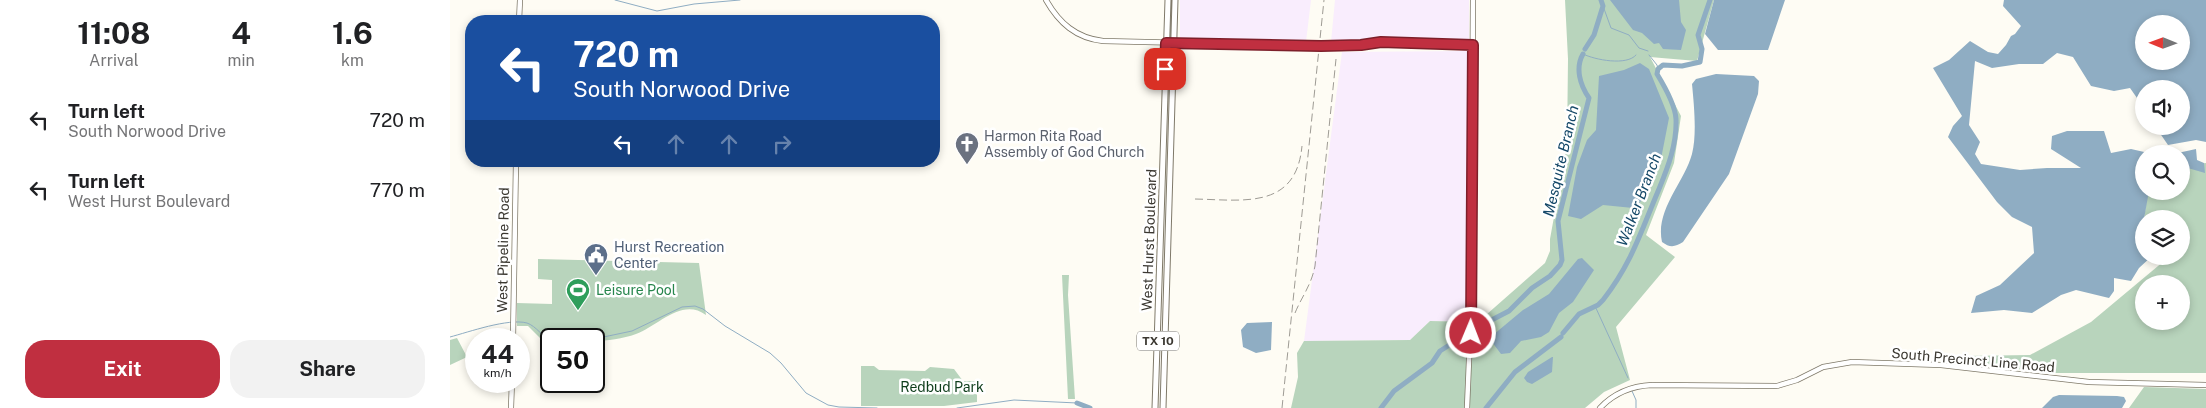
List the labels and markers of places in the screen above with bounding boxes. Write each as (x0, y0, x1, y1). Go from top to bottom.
pin (1144, 48, 1186, 90)
place label: Harmon Rita Road Assembly of God Church (984, 128, 1144, 160)
church icon: Harmon Rita Road Assembly of God Church (954, 131, 980, 165)
place label: Hurst Recreation Center (614, 239, 724, 271)
public building icon: Hurst Recreation Center (583, 242, 609, 276)
sports icon: Leisure Pool (565, 277, 591, 311)
place label: Leisure Pool (596, 282, 676, 298)

